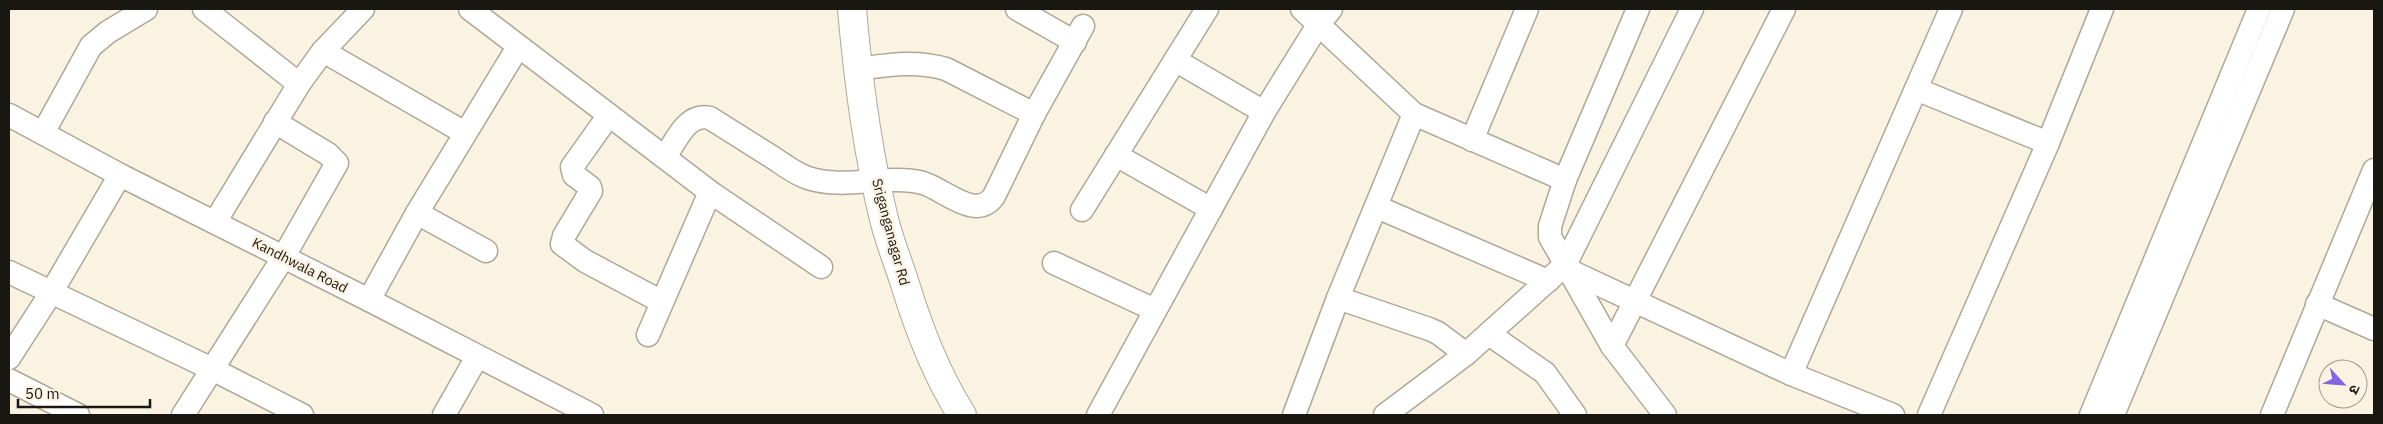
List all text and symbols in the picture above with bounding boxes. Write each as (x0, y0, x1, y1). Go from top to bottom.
street label: Sriganganagar Rd (868, 177, 914, 287)
street label: Kandhwala Road (249, 233, 351, 297)
north arrow (2318, 359, 2368, 409)
scale bar (18, 376, 150, 408)
text: उ (2344, 382, 2365, 398)
text: 50 m (25, 384, 60, 403)

